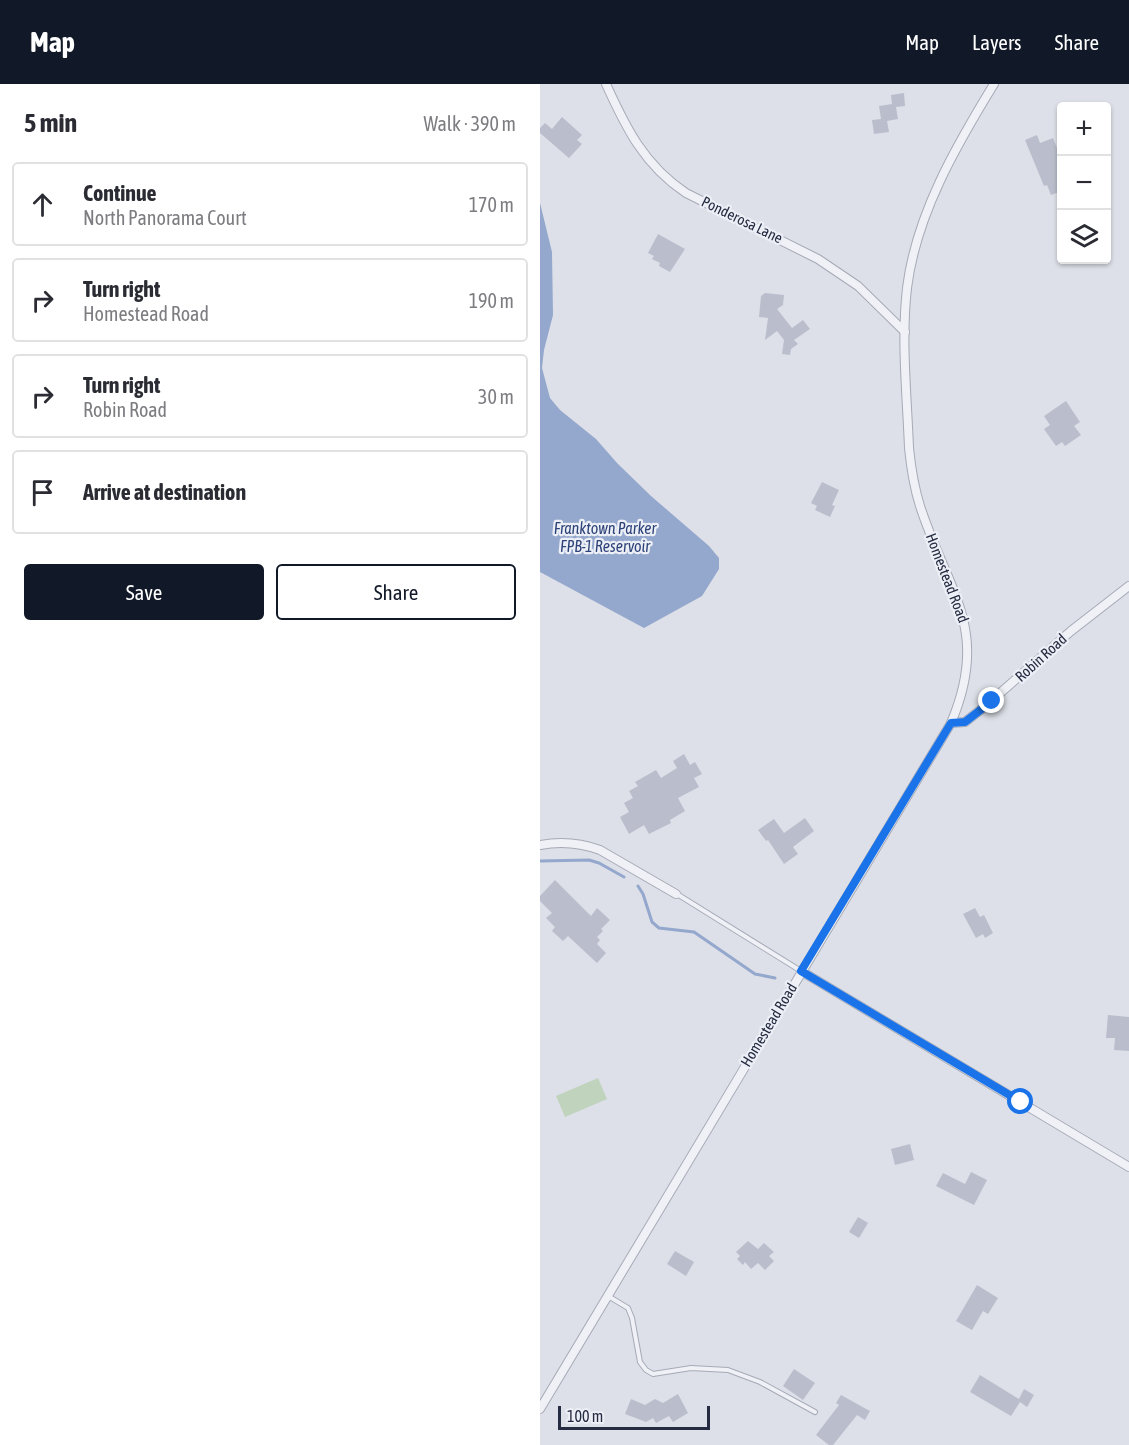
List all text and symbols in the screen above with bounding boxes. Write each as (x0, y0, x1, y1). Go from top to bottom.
text: Map (30, 26, 75, 58)
text: Map (905, 30, 939, 54)
text: Layers (972, 30, 1022, 54)
text: Share (1055, 30, 1099, 54)
map controls (1057, 102, 1111, 264)
button: + (1057, 102, 1111, 156)
text: 5 min (24, 108, 77, 138)
text: Walk · 390 m (424, 112, 516, 135)
button: − (1057, 156, 1111, 210)
text: Continue (83, 180, 157, 206)
icon: ahead (26, 188, 59, 221)
text: 170 m (469, 193, 514, 216)
street label: Ponderosa Lane (699, 193, 786, 247)
text: North Panorama Court (83, 206, 247, 229)
button: layers (1057, 210, 1111, 264)
text: Turn right (83, 276, 160, 302)
icon: right (26, 284, 59, 317)
text: 190 m (469, 289, 514, 312)
text: Homestead Road (83, 302, 209, 325)
text: Turn right (83, 372, 160, 398)
icon: right (26, 380, 59, 413)
text: 30 m (478, 385, 514, 408)
text: Robin Road (83, 398, 167, 421)
icon: arrive (26, 476, 59, 509)
text: Arrive at destination (83, 479, 246, 505)
water label: Franktown Parker FPB-1 Reservoir (554, 519, 658, 555)
street label: Homestead Road (923, 531, 972, 625)
button: Save (24, 564, 264, 620)
button: Share (276, 564, 516, 620)
street label: Robin Road (1012, 630, 1070, 685)
route end (978, 687, 1004, 713)
street label: Homestead Road (737, 980, 800, 1070)
route start (1007, 1088, 1033, 1114)
scale bar (558, 1403, 710, 1430)
text: 100 m (567, 1407, 603, 1425)

